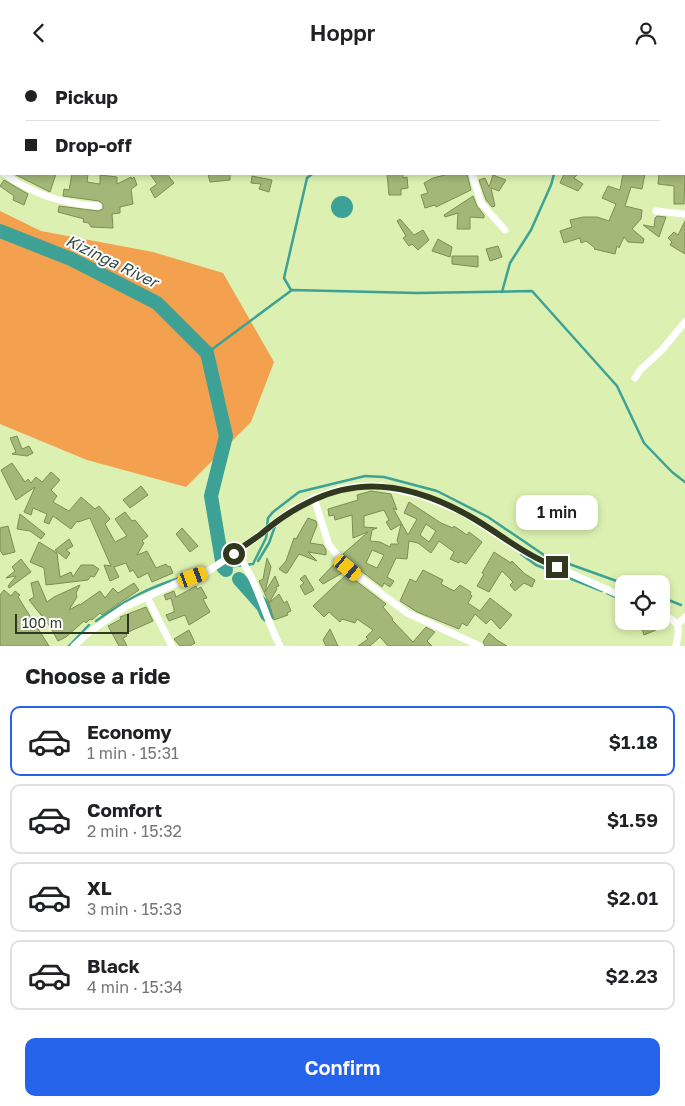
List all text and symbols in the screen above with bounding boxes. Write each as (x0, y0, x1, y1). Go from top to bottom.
icon: back (25, 19, 53, 47)
text: Hoppr (310, 19, 375, 46)
icon: person (632, 19, 660, 47)
text: Pickup (55, 85, 118, 108)
text: Drop-off (55, 133, 132, 156)
water label: Kizinga River (63, 230, 164, 293)
callout: 1 min (516, 495, 598, 529)
text: 1 min (537, 502, 577, 522)
route start (223, 543, 245, 565)
car (331, 553, 364, 583)
route end (546, 556, 568, 578)
car (176, 565, 209, 589)
map controls (615, 575, 670, 630)
button: locate (615, 575, 670, 630)
scale bar (15, 611, 129, 634)
text: 100 m (22, 614, 62, 631)
text: Choose a ride (25, 662, 171, 689)
icon: car (27, 719, 72, 764)
text: Economy (87, 720, 172, 743)
text: $1.18 (608, 730, 658, 753)
text: 1 min · 15:31 (87, 743, 179, 763)
icon: car (27, 797, 72, 842)
text: Comfort (87, 798, 162, 821)
text: $1.59 (607, 808, 658, 831)
text: 2 min · 15:32 (87, 821, 182, 841)
icon: car (27, 875, 72, 920)
text: XL (87, 876, 112, 899)
text: $2.01 (606, 886, 658, 909)
text: 3 min · 15:33 (87, 899, 182, 919)
icon: car (27, 953, 72, 998)
text: Black (87, 954, 140, 977)
text: $2.23 (605, 964, 658, 987)
text: 4 min · 15:34 (87, 977, 183, 997)
button: Confirm (25, 1038, 660, 1096)

